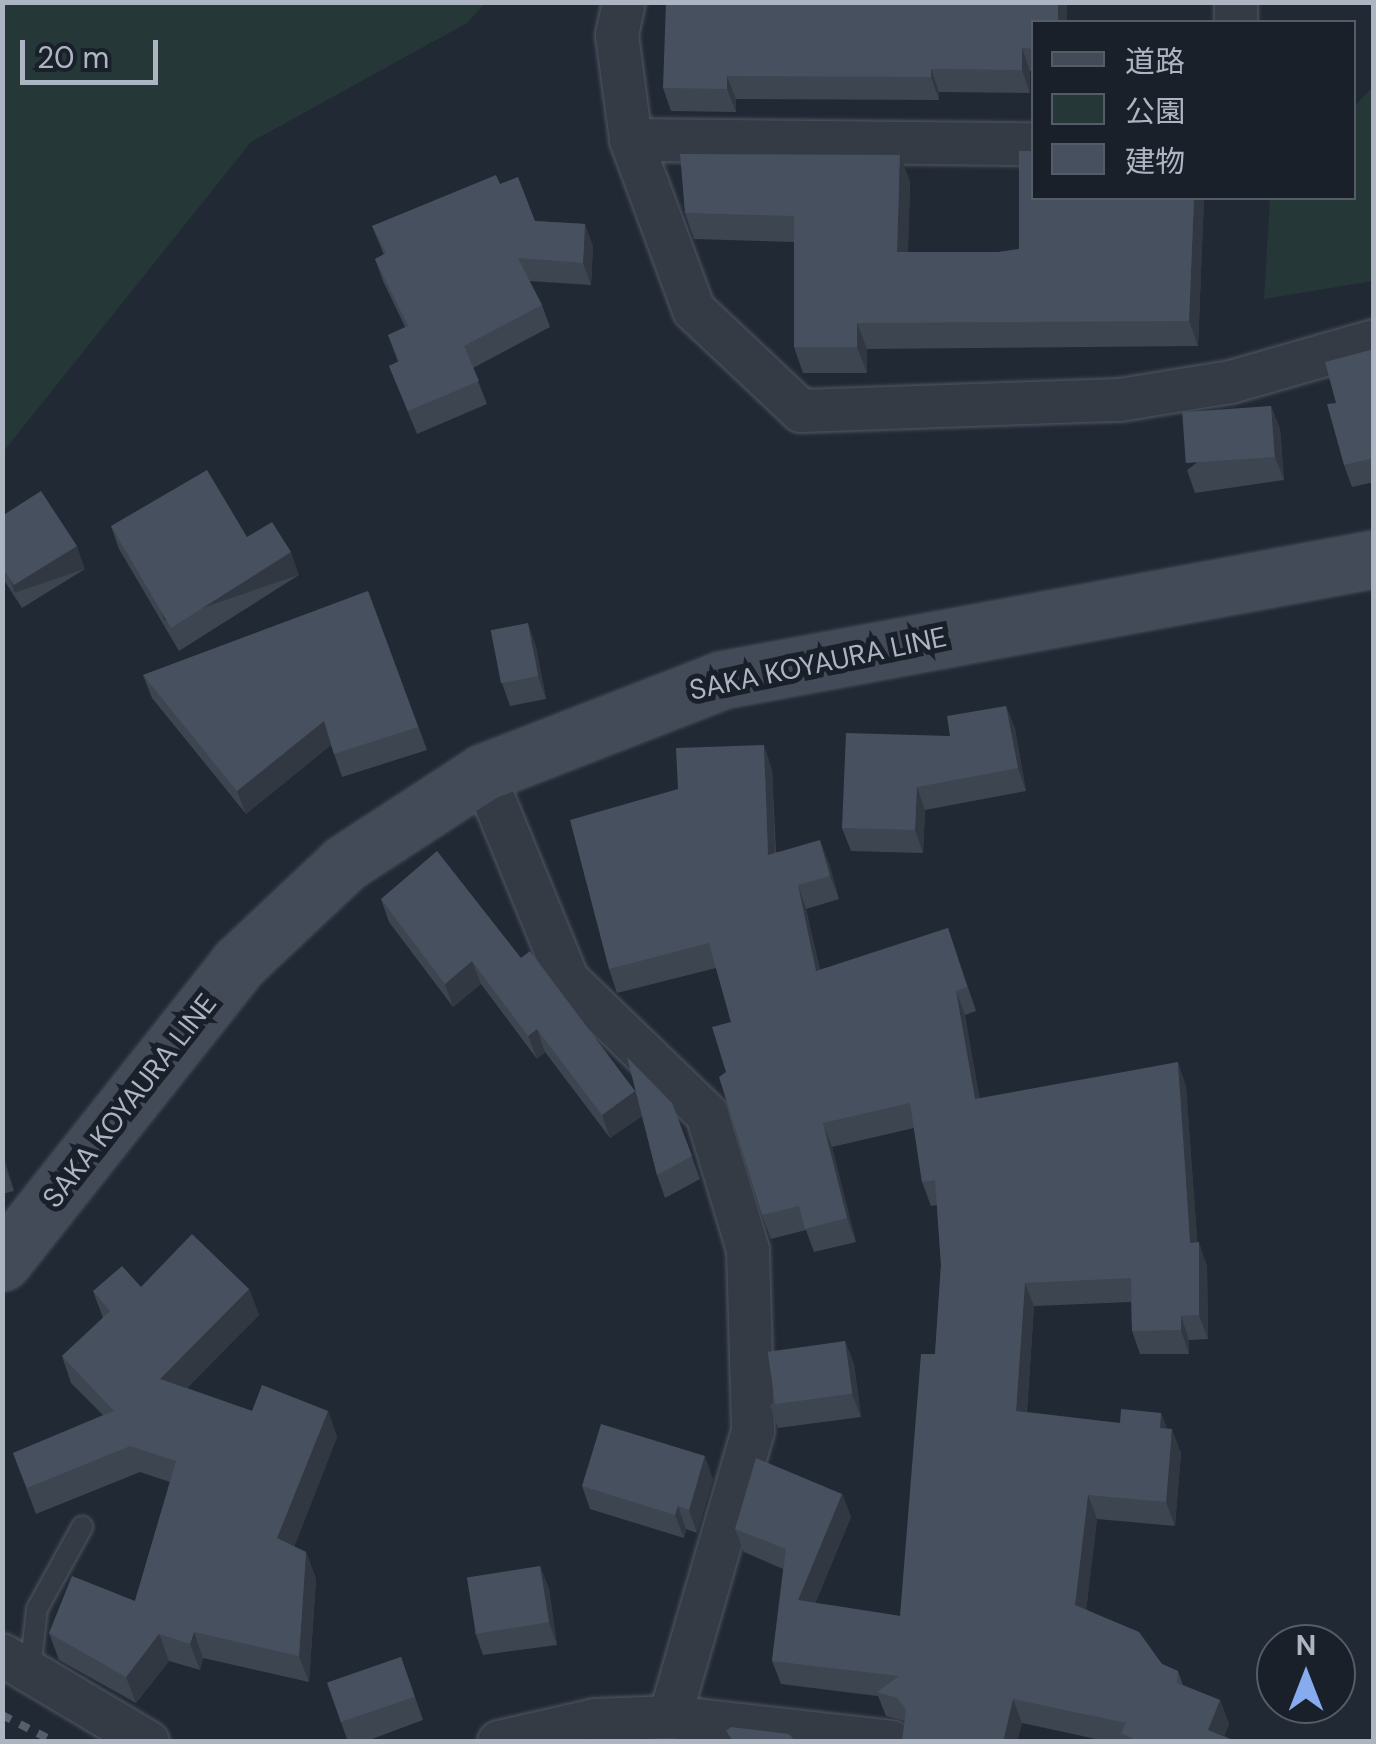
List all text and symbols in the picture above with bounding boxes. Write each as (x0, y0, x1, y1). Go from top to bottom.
scale bar (25, 20, 162, 82)
legend (1031, 20, 1356, 200)
text: 20 m (37, 38, 109, 77)
text: 道路 (1125, 42, 1185, 81)
text: 公園 (1125, 92, 1185, 131)
text: 建物 (1125, 142, 1185, 181)
street label: SAKA KOYAURA LINE (686, 620, 950, 708)
street label: SAKA KOYAURA LINE (36, 987, 224, 1215)
north arrow (1256, 1624, 1356, 1724)
text: N (1296, 1627, 1316, 1664)

